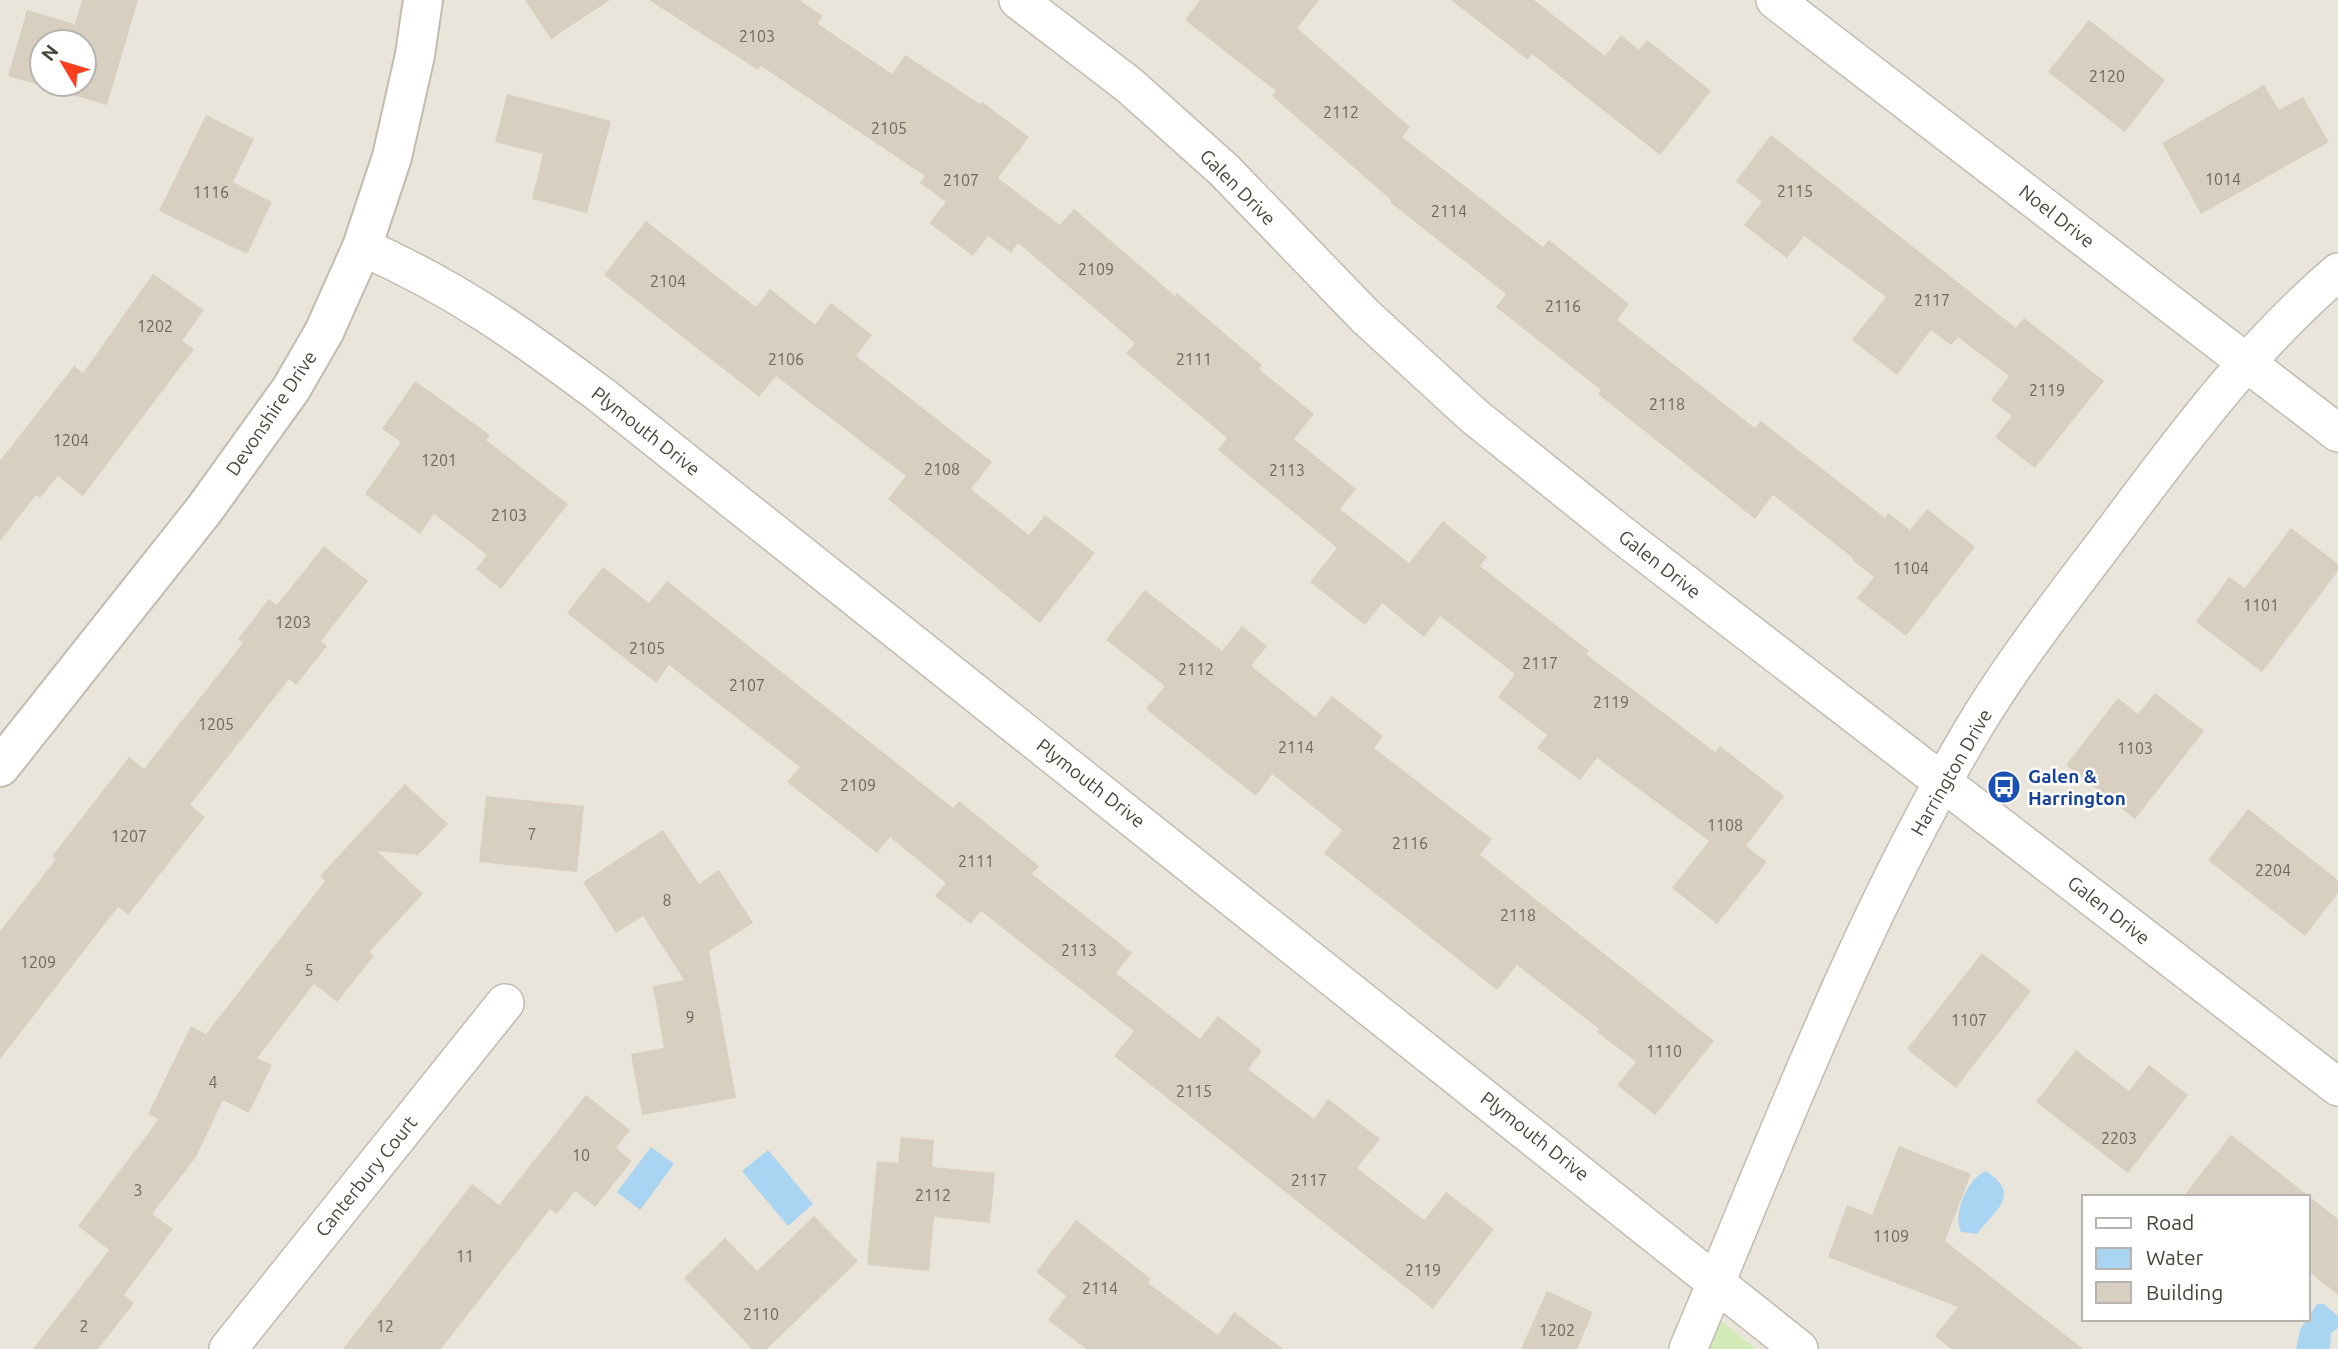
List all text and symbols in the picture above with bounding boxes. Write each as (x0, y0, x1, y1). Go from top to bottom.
house number: 2103 (739, 27, 775, 45)
north arrow (28, 28, 98, 98)
text: N (37, 40, 63, 65)
house number: 2120 (2089, 67, 2125, 85)
house number: 2112 (1323, 103, 1359, 121)
house number: 2105 (871, 119, 907, 137)
street label: Galen Drive (1196, 145, 1280, 229)
house number: 1014 (2205, 170, 2241, 188)
house number: 2107 (943, 171, 979, 189)
street label: Noel Drive (2015, 180, 2099, 252)
house number: 2115 (1777, 182, 1813, 200)
house number: 1116 (193, 183, 229, 201)
house number: 2114 (1431, 202, 1467, 220)
house number: 2109 (1078, 260, 1114, 278)
house number: 2104 (650, 272, 686, 290)
house number: 2117 (1914, 291, 1950, 309)
house number: 2116 (1545, 297, 1581, 315)
house number: 1202 (137, 317, 173, 335)
street label: Devonshire Drive (221, 346, 321, 480)
house number: 2106 (768, 350, 804, 368)
house number: 2111 (1176, 350, 1212, 368)
house number: 2119 (2029, 381, 2065, 399)
street label: Plymouth Drive (587, 382, 705, 480)
house number: 2118 (1649, 395, 1685, 413)
house number: 1204 (53, 431, 89, 449)
house number: 1201 (421, 451, 457, 469)
house number: 2108 (924, 460, 960, 478)
house number: 2113 (1269, 461, 1305, 479)
house number: 2103 (491, 506, 527, 524)
street label: Galen Drive (1615, 525, 1705, 603)
house number: 1104 (1893, 559, 1929, 577)
house number: 1101 (2243, 596, 2279, 614)
house number: 1203 (275, 613, 311, 631)
house number: 2105 (629, 639, 665, 657)
house number: 2117 (1522, 654, 1558, 672)
house number: 2112 (1178, 660, 1214, 678)
house number: 2107 (729, 676, 765, 694)
house number: 2119 (1593, 693, 1629, 711)
street label: Harrington Drive (1906, 705, 1996, 839)
house number: 1205 (198, 715, 234, 733)
street label: Plymouth Drive (1032, 734, 1150, 832)
house number: 2114 (1278, 738, 1314, 756)
house number: 1103 (2117, 739, 2153, 757)
place label: Galen & Harrington (2028, 765, 2126, 809)
bus stop icon: Galen & Harrington (1985, 768, 2023, 806)
house number: 2109 (840, 776, 876, 794)
house number: 1108 (1707, 816, 1743, 834)
house number: 7 (527, 825, 537, 843)
house number: 1207 (111, 827, 147, 845)
house number: 2116 (1392, 834, 1428, 852)
house number: 2111 (958, 852, 994, 870)
house number: 2204 (2255, 861, 2291, 879)
street label: Galen Drive (2064, 871, 2154, 949)
house number: 8 (662, 891, 672, 909)
house number: 2118 (1500, 906, 1536, 924)
house number: 2113 (1061, 941, 1097, 959)
house number: 1209 (20, 953, 56, 971)
house number: 5 (304, 961, 314, 979)
house number: 9 (685, 1008, 695, 1026)
house number: 1107 (1951, 1011, 1987, 1029)
house number: 1110 (1646, 1042, 1682, 1060)
house number: 4 (208, 1073, 218, 1091)
house number: 2115 (1176, 1082, 1212, 1100)
street label: Plymouth Drive (1476, 1087, 1594, 1185)
street label: Canterbury Court (311, 1111, 422, 1241)
house number: 2203 (2101, 1129, 2137, 1147)
house number: 10 (572, 1146, 590, 1164)
house number: 2117 (1291, 1171, 1327, 1189)
house number: 3 (133, 1181, 143, 1199)
house number: 2112 (915, 1186, 951, 1204)
legend (2082, 1195, 2310, 1321)
text: Road (2146, 1210, 2194, 1234)
house number: 1109 (1873, 1227, 1909, 1245)
text: Water (2146, 1245, 2204, 1269)
house number: 11 (456, 1247, 474, 1265)
house number: 2119 (1405, 1261, 1441, 1279)
house number: 2114 (1082, 1279, 1118, 1297)
text: Building (2146, 1280, 2223, 1304)
house number: 2110 (743, 1305, 779, 1323)
house number: 2 (79, 1317, 89, 1335)
house number: 12 (376, 1317, 394, 1335)
house number: 1202 (1539, 1321, 1575, 1339)

